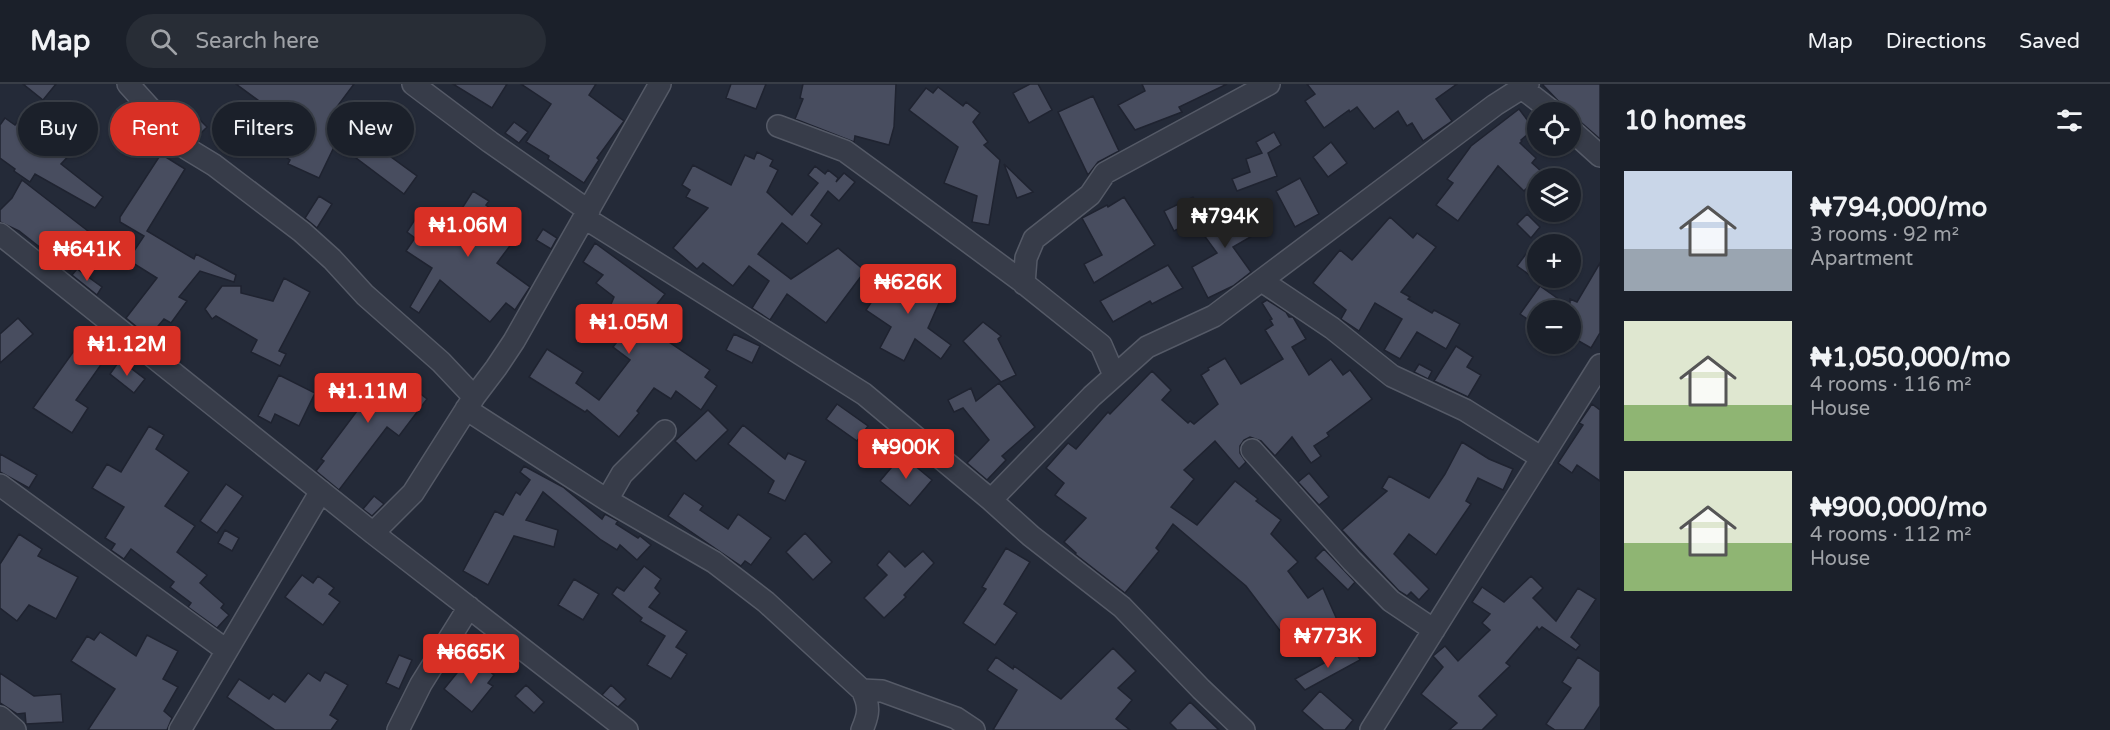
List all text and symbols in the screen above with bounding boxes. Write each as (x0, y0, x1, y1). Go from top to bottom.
search box (126, 14, 546, 68)
text: Map (30, 24, 90, 58)
icon: search (147, 25, 180, 58)
text: Search here (195, 28, 319, 54)
text: Map (1807, 29, 1853, 54)
text: Directions (1886, 29, 1986, 54)
text: Saved (2019, 29, 2080, 54)
chip: Buy (18, 102, 98, 156)
chip: Rent (110, 102, 200, 156)
chip: Filters (212, 102, 315, 156)
chip: New (327, 102, 414, 156)
map controls (1527, 102, 1581, 354)
button: locate (1527, 102, 1581, 156)
icon: filters (2053, 104, 2086, 137)
text: 10 homes (1624, 105, 1746, 136)
button: layers (1527, 168, 1581, 222)
text: ₦794,000/mo (1810, 192, 1987, 223)
icon: home (1672, 195, 1744, 267)
pin: ₦794K (1183, 198, 1267, 249)
text: ₦794K (1191, 205, 1259, 229)
pin: ₦1.06M (419, 207, 517, 258)
text: ₦1.06M (429, 214, 507, 238)
text: 3 rooms · 92 m² (1810, 223, 1959, 247)
pin: ₦641K (45, 231, 129, 282)
button: + (1527, 234, 1581, 288)
text: ₦641K (53, 238, 121, 262)
text: Apartment (1810, 247, 1913, 271)
pin: ₦626K (866, 264, 950, 315)
text: ₦626K (874, 271, 942, 295)
button: − (1527, 300, 1581, 354)
pin: ₦1.05M (580, 304, 678, 355)
text: ₦1.05M (590, 311, 668, 335)
pin: ₦1.12M (78, 326, 176, 377)
text: ₦1.12M (88, 333, 166, 357)
text: ₦1,050,000/mo (1810, 342, 2010, 373)
icon: home (1672, 345, 1744, 417)
pin: ₦1.11M (319, 373, 417, 424)
text: 4 rooms · 116 m² (1810, 373, 1972, 397)
text: ₦1.11M (329, 380, 407, 404)
text: House (1810, 397, 1870, 421)
pin: ₦900K (864, 429, 948, 480)
text: ₦900K (872, 436, 940, 460)
text: ₦900,000/mo (1810, 492, 1987, 523)
icon: home (1672, 495, 1744, 567)
text: 4 rooms · 112 m² (1810, 523, 1972, 547)
text: House (1810, 547, 1870, 571)
pin: ₦773K (1286, 618, 1370, 669)
text: ₦773K (1294, 625, 1362, 649)
pin: ₦665K (429, 634, 513, 685)
text: ₦665K (437, 641, 505, 665)

